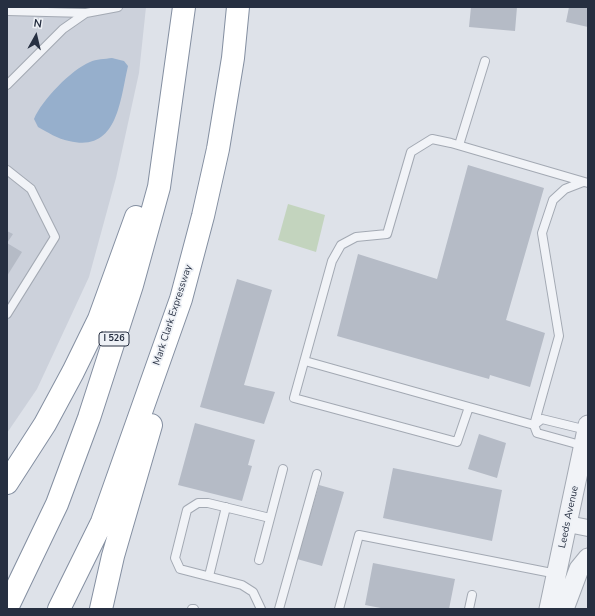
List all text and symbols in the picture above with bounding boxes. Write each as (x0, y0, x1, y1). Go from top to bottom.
north arrow (16, 16, 56, 56)
text: N (33, 16, 43, 32)
street label: Mark Clark Expressway (151, 263, 195, 367)
road number: I 526 (99, 332, 129, 346)
street label: Leeds Avenue (557, 485, 581, 549)

